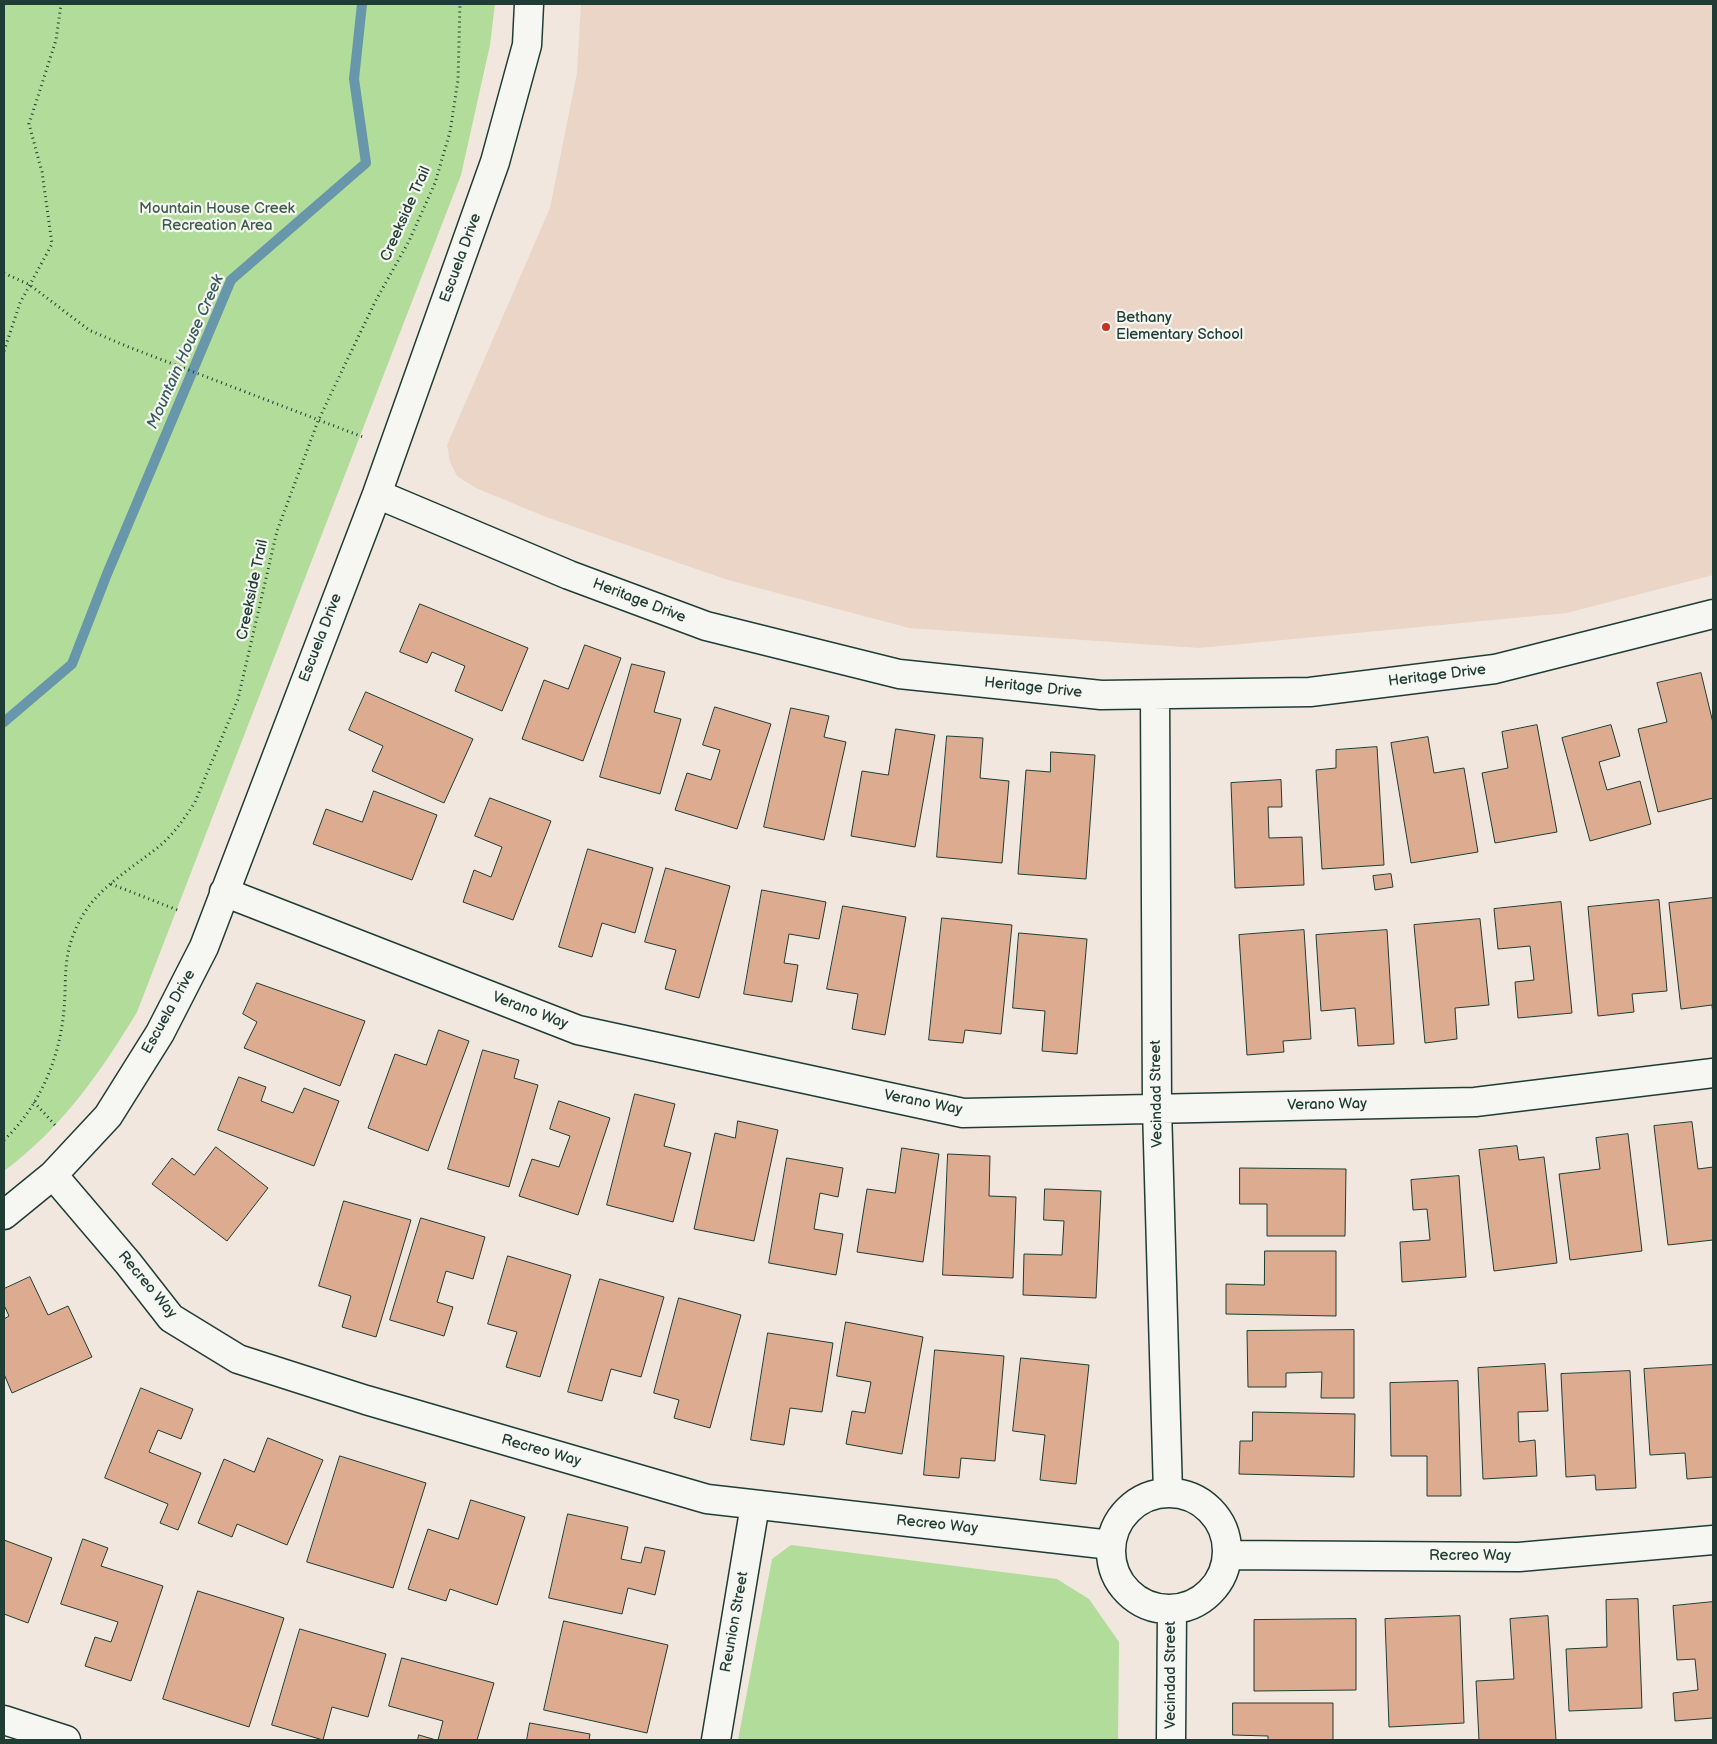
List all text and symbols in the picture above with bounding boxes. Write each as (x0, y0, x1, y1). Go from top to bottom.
street label: Creekside Trail (377, 164, 435, 264)
park label: Mountain House Creek Recreation Area (139, 200, 295, 235)
street label: Escuela Drive (437, 211, 485, 305)
water label: Mountain House Creek (143, 272, 229, 432)
place label: Bethany Elementary School (1116, 309, 1243, 344)
marker: Bethany Elementary School (1100, 321, 1112, 333)
street label: Creekside Trail (234, 538, 272, 642)
street label: Heritage Drive (590, 575, 688, 627)
street label: Escuela Drive (296, 591, 346, 685)
street label: Heritage Drive (1387, 661, 1487, 691)
street label: Heritage Drive (983, 674, 1083, 702)
street label: Escuela Drive (138, 967, 200, 1057)
street label: Verano Way (490, 988, 570, 1034)
street label: Vecindad Street (1147, 1040, 1167, 1148)
street label: Verano Way (882, 1087, 964, 1119)
street label: Verano Way (1287, 1095, 1367, 1115)
street label: Recreo Way (114, 1248, 180, 1322)
street label: Recreo Way (499, 1431, 583, 1471)
street label: Recreo Way (895, 1512, 979, 1538)
street label: Recreo Way (1429, 1547, 1511, 1565)
street label: Reunion Street (717, 1570, 753, 1674)
street label: Vecindad Street (1162, 1621, 1180, 1729)

